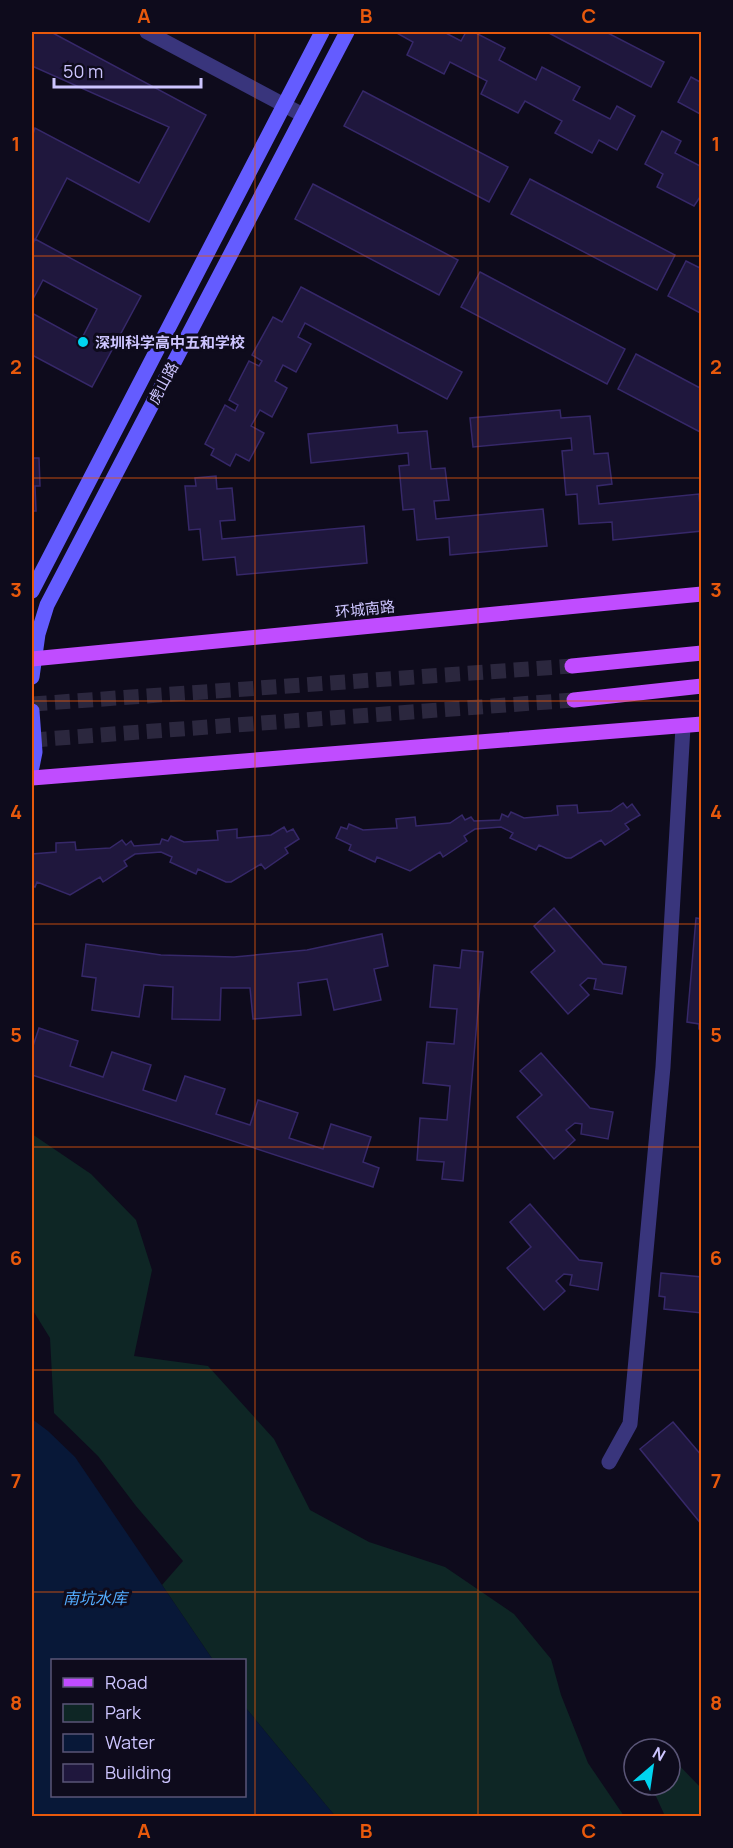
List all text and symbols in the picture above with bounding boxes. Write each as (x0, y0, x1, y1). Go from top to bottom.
text: A (137, 2, 151, 29)
text: B (360, 2, 373, 29)
text: C (582, 2, 596, 29)
scale bar (54, 51, 201, 89)
text: 50 m (63, 59, 103, 83)
text: 1 (12, 130, 20, 157)
text: 1 (712, 130, 720, 157)
place label: 深圳科学高中五和学校 (95, 332, 245, 353)
marker: 深圳科学高中五和学校 (76, 335, 90, 349)
text: 2 (10, 353, 22, 380)
text: 2 (710, 353, 722, 380)
street label: 虎山路 (143, 358, 183, 408)
text: 3 (10, 576, 22, 603)
text: 3 (710, 576, 722, 603)
street label: 环城南路 (334, 595, 396, 623)
text: 4 (10, 798, 22, 825)
text: 4 (710, 798, 722, 825)
text: 5 (10, 1021, 22, 1048)
text: 5 (710, 1021, 722, 1048)
text: 6 (10, 1244, 22, 1271)
text: 6 (710, 1244, 722, 1271)
text: 7 (11, 1467, 21, 1494)
text: 7 (711, 1467, 721, 1494)
water label: 南坑水库 (63, 1587, 130, 1609)
legend (51, 1659, 246, 1797)
text: Road (105, 1670, 148, 1694)
text: 8 (10, 1689, 22, 1716)
text: 8 (710, 1689, 722, 1716)
text: Park (105, 1700, 142, 1724)
text: Water (105, 1730, 155, 1754)
north arrow (622, 1737, 682, 1797)
text: N (649, 1741, 670, 1766)
text: Building (105, 1760, 171, 1784)
text: A (137, 1817, 151, 1844)
text: B (360, 1817, 373, 1844)
text: C (582, 1817, 596, 1844)

